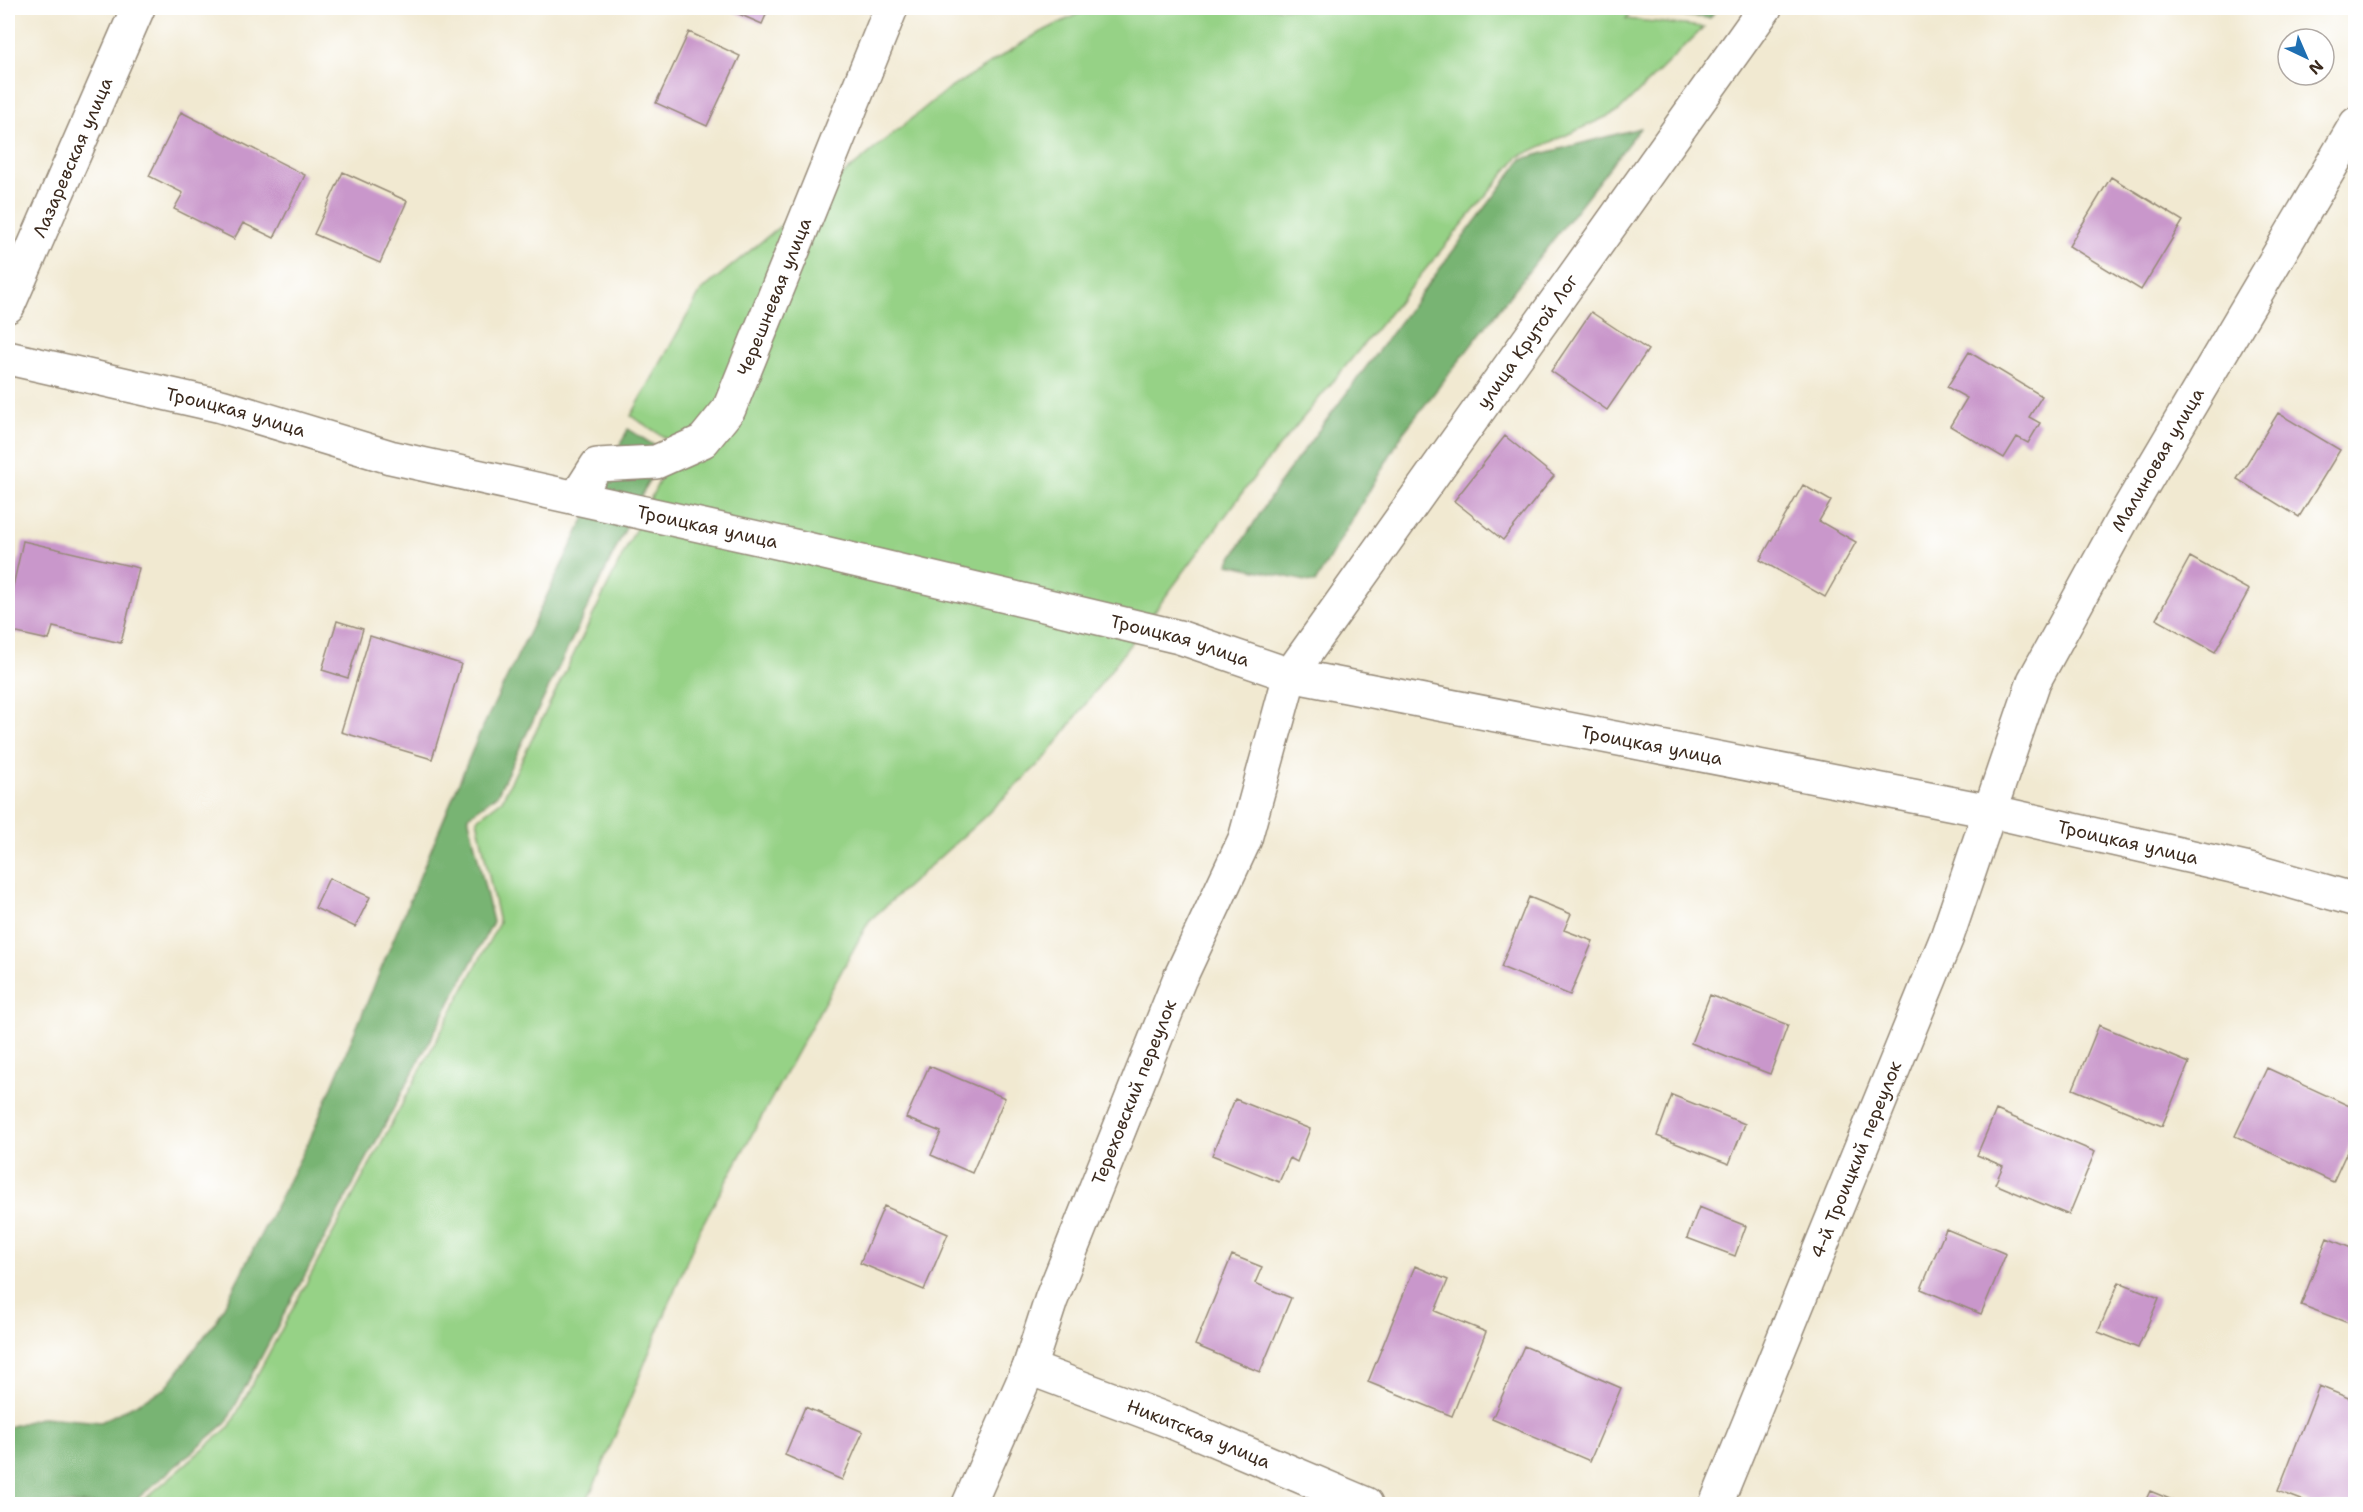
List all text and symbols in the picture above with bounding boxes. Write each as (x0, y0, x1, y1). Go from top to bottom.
north arrow (2276, 27, 2336, 87)
text: N (2304, 55, 2328, 79)
street label: Лазаревская улица (27, 74, 118, 241)
street label: Черешневая улица (732, 214, 817, 379)
street label: улица Крутой Лог (1471, 269, 1584, 413)
street label: Троицкая улица (163, 382, 308, 443)
street label: Малиновая улица (2106, 383, 2210, 536)
street label: Троицкая улица (635, 500, 780, 554)
street label: Троицкая улица (1108, 609, 1253, 672)
street label: Троицкая улица (1579, 720, 1725, 771)
street label: Троицкая улица (2055, 815, 2201, 870)
street label: Тереховский переулок (1086, 995, 1182, 1188)
street label: 4-й Троицкий переулок (1805, 1057, 1907, 1262)
street label: Никитская улица (1123, 1394, 1274, 1474)

